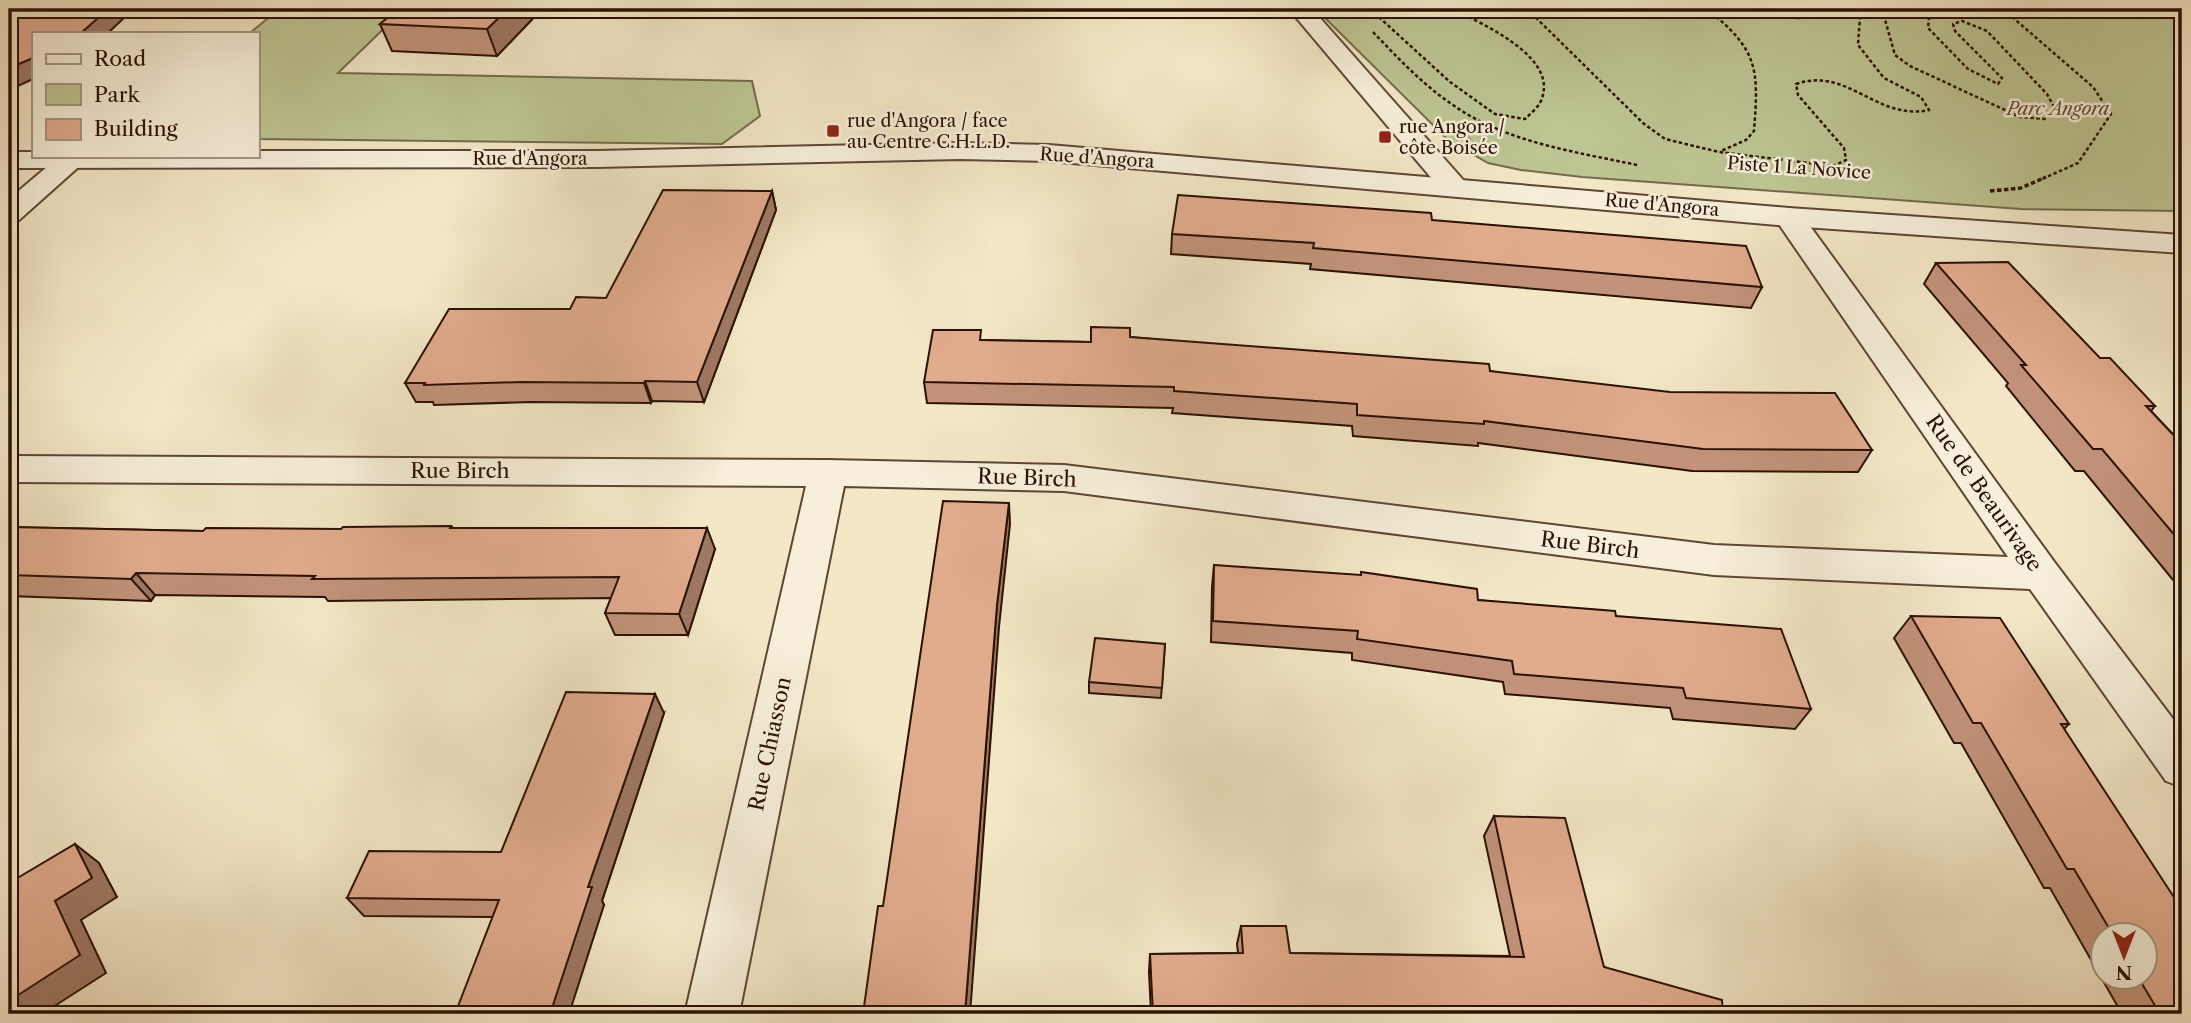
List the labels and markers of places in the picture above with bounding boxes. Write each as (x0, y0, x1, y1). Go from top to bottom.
place label: rue d'Angora / face au Centre C.H.L.D. (847, 110, 1010, 153)
place label: rue Angora / côte Boisée (1399, 116, 1505, 159)
marker: rue d'Angora / face au Centre C.H.L.D. (825, 123, 841, 139)
marker: rue Angora / côte Boisée (1377, 129, 1393, 145)

